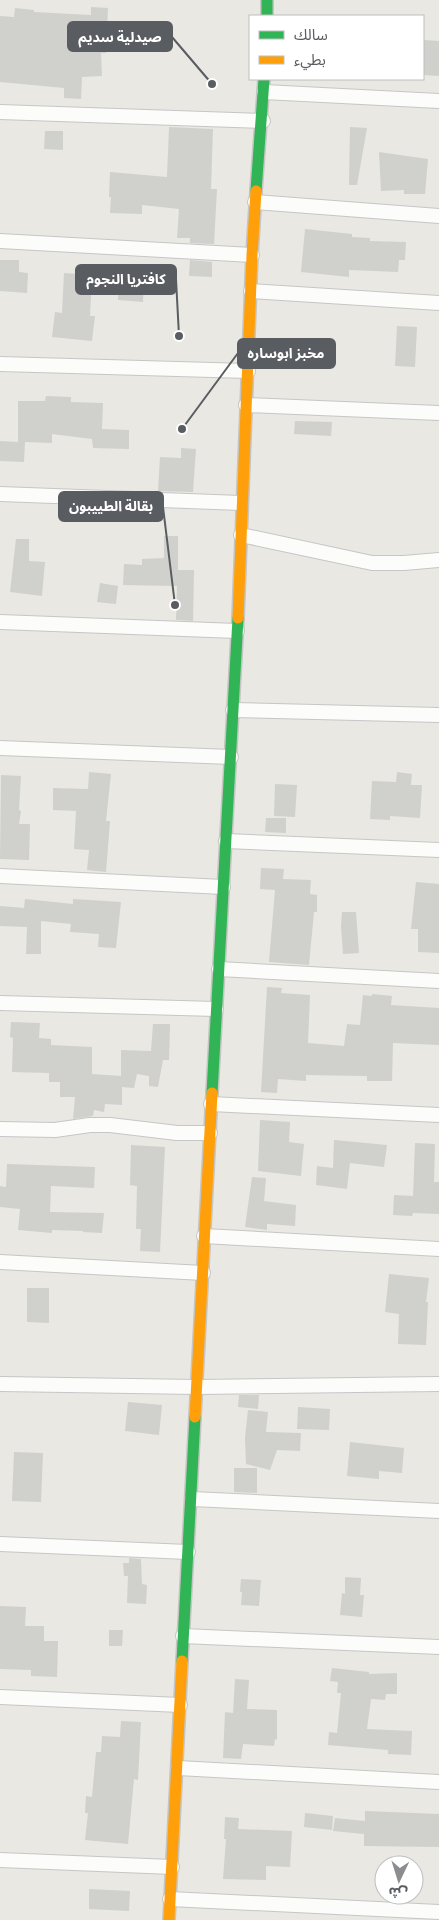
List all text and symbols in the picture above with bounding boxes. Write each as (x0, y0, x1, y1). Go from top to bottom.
legend (249, 15, 424, 80)
callout: صيدلية سديم (68, 22, 172, 51)
text: سالك (294, 25, 328, 46)
text: صيدلية سديم (78, 28, 162, 48)
text: بطيء (294, 50, 326, 71)
callout: كافتريا النجوم (76, 265, 176, 294)
text: كافتريا النجوم (86, 270, 166, 290)
callout: مخبز ابوساره (238, 339, 335, 368)
text: مخبز ابوساره (248, 344, 324, 364)
callout: بقالة الطييبون (59, 492, 163, 521)
text: بقالة الطييبون (69, 497, 153, 517)
north arrow (374, 1855, 424, 1905)
text: ش (388, 1881, 408, 1903)

